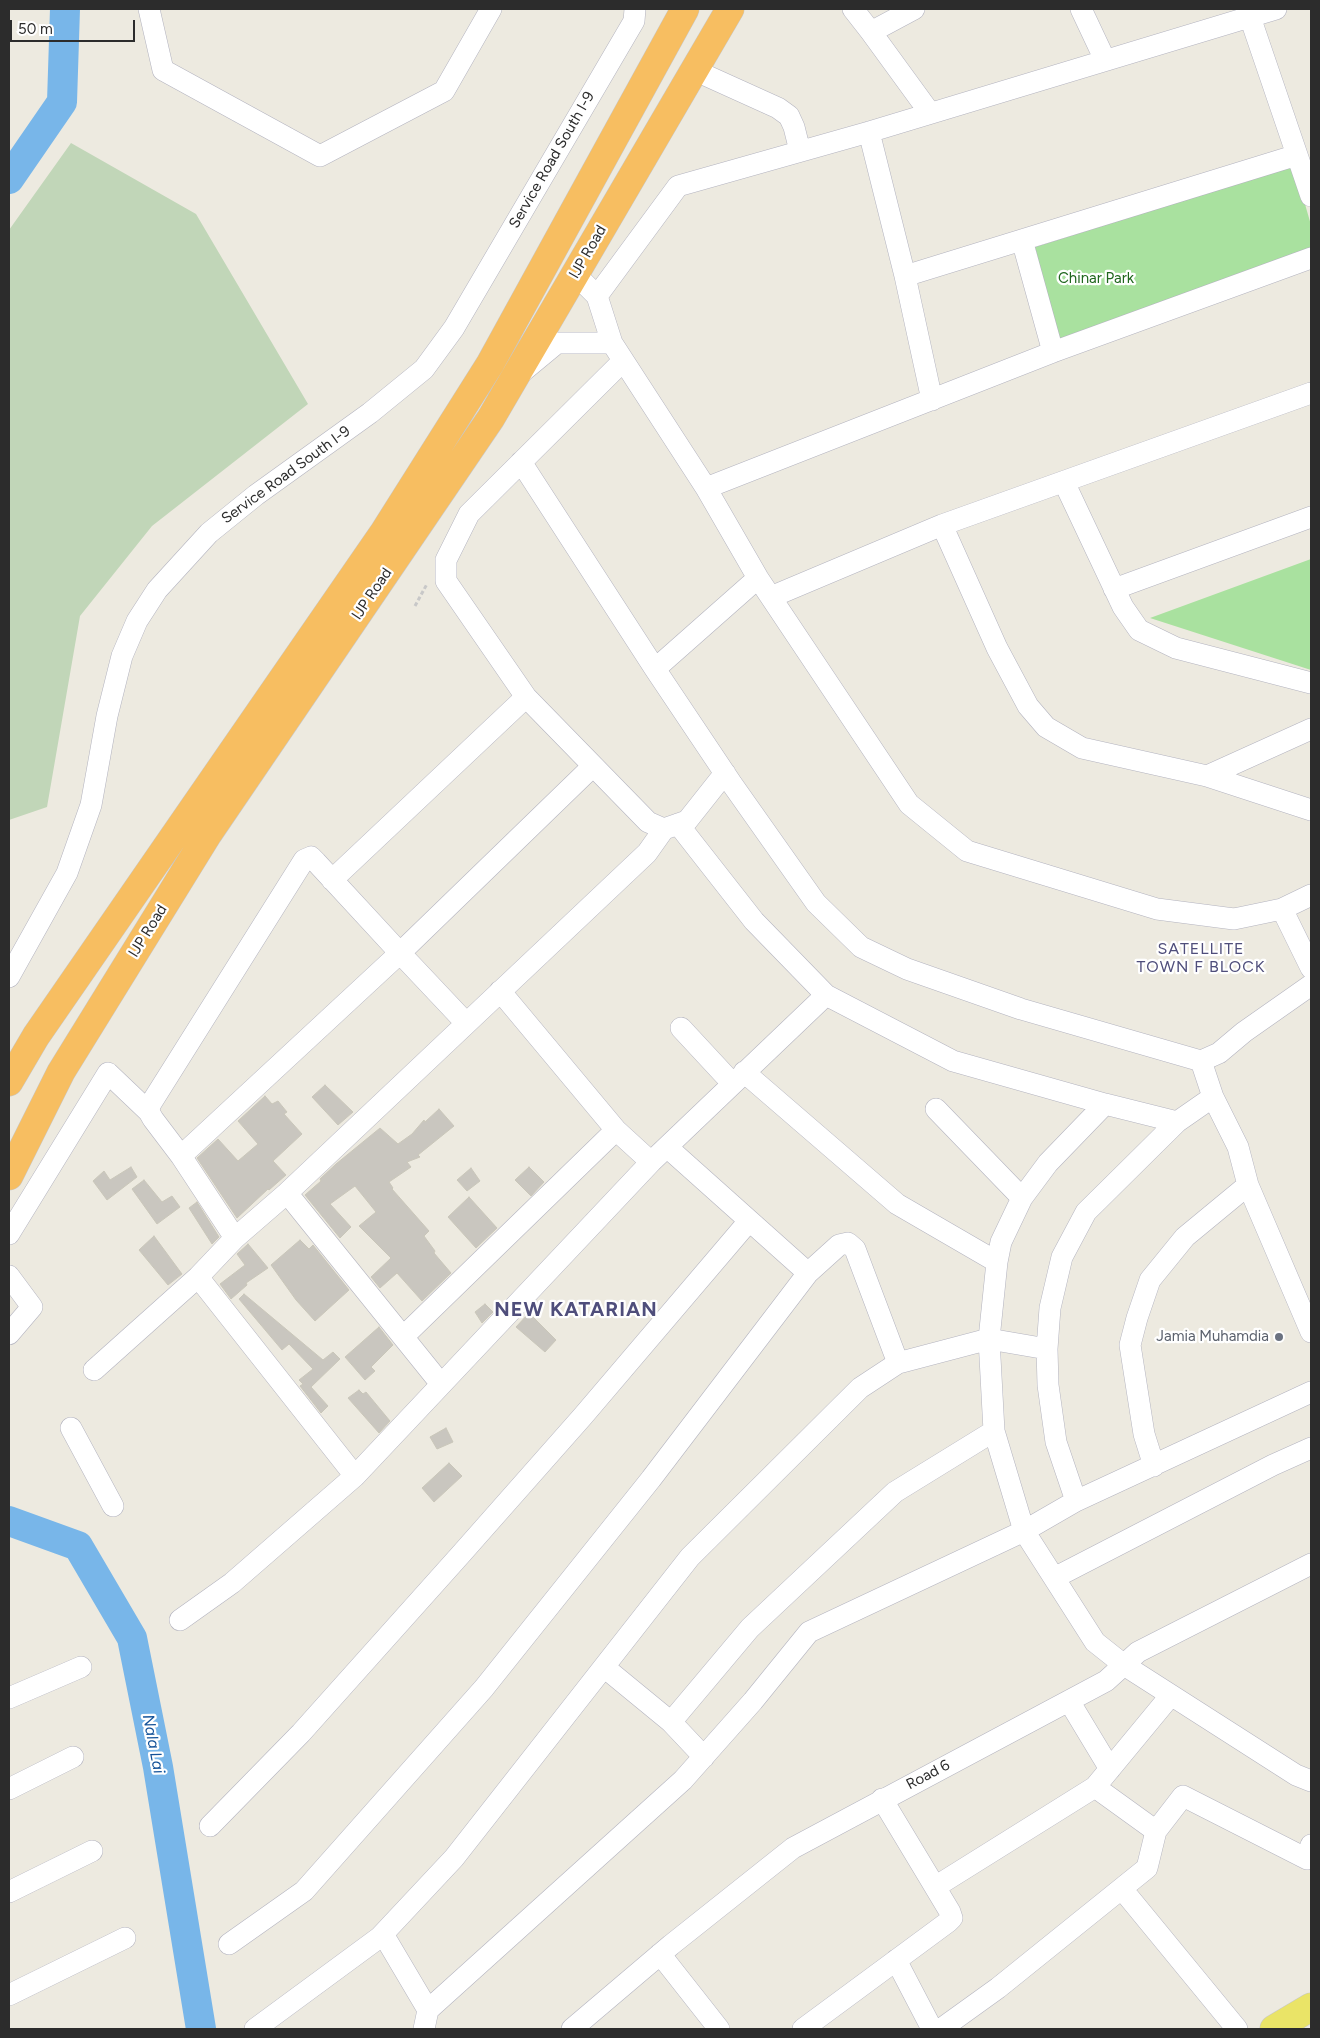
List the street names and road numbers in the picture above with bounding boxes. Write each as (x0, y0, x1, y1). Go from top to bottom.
street label: Service Road South I-9 (505, 88, 599, 232)
street label: IJP Road (566, 222, 610, 282)
street label: Service Road South I-9 (218, 422, 354, 528)
street label: IJP Road (348, 565, 396, 623)
street label: IJP Road (125, 901, 171, 961)
street label: Road 6 (903, 1756, 953, 1794)

